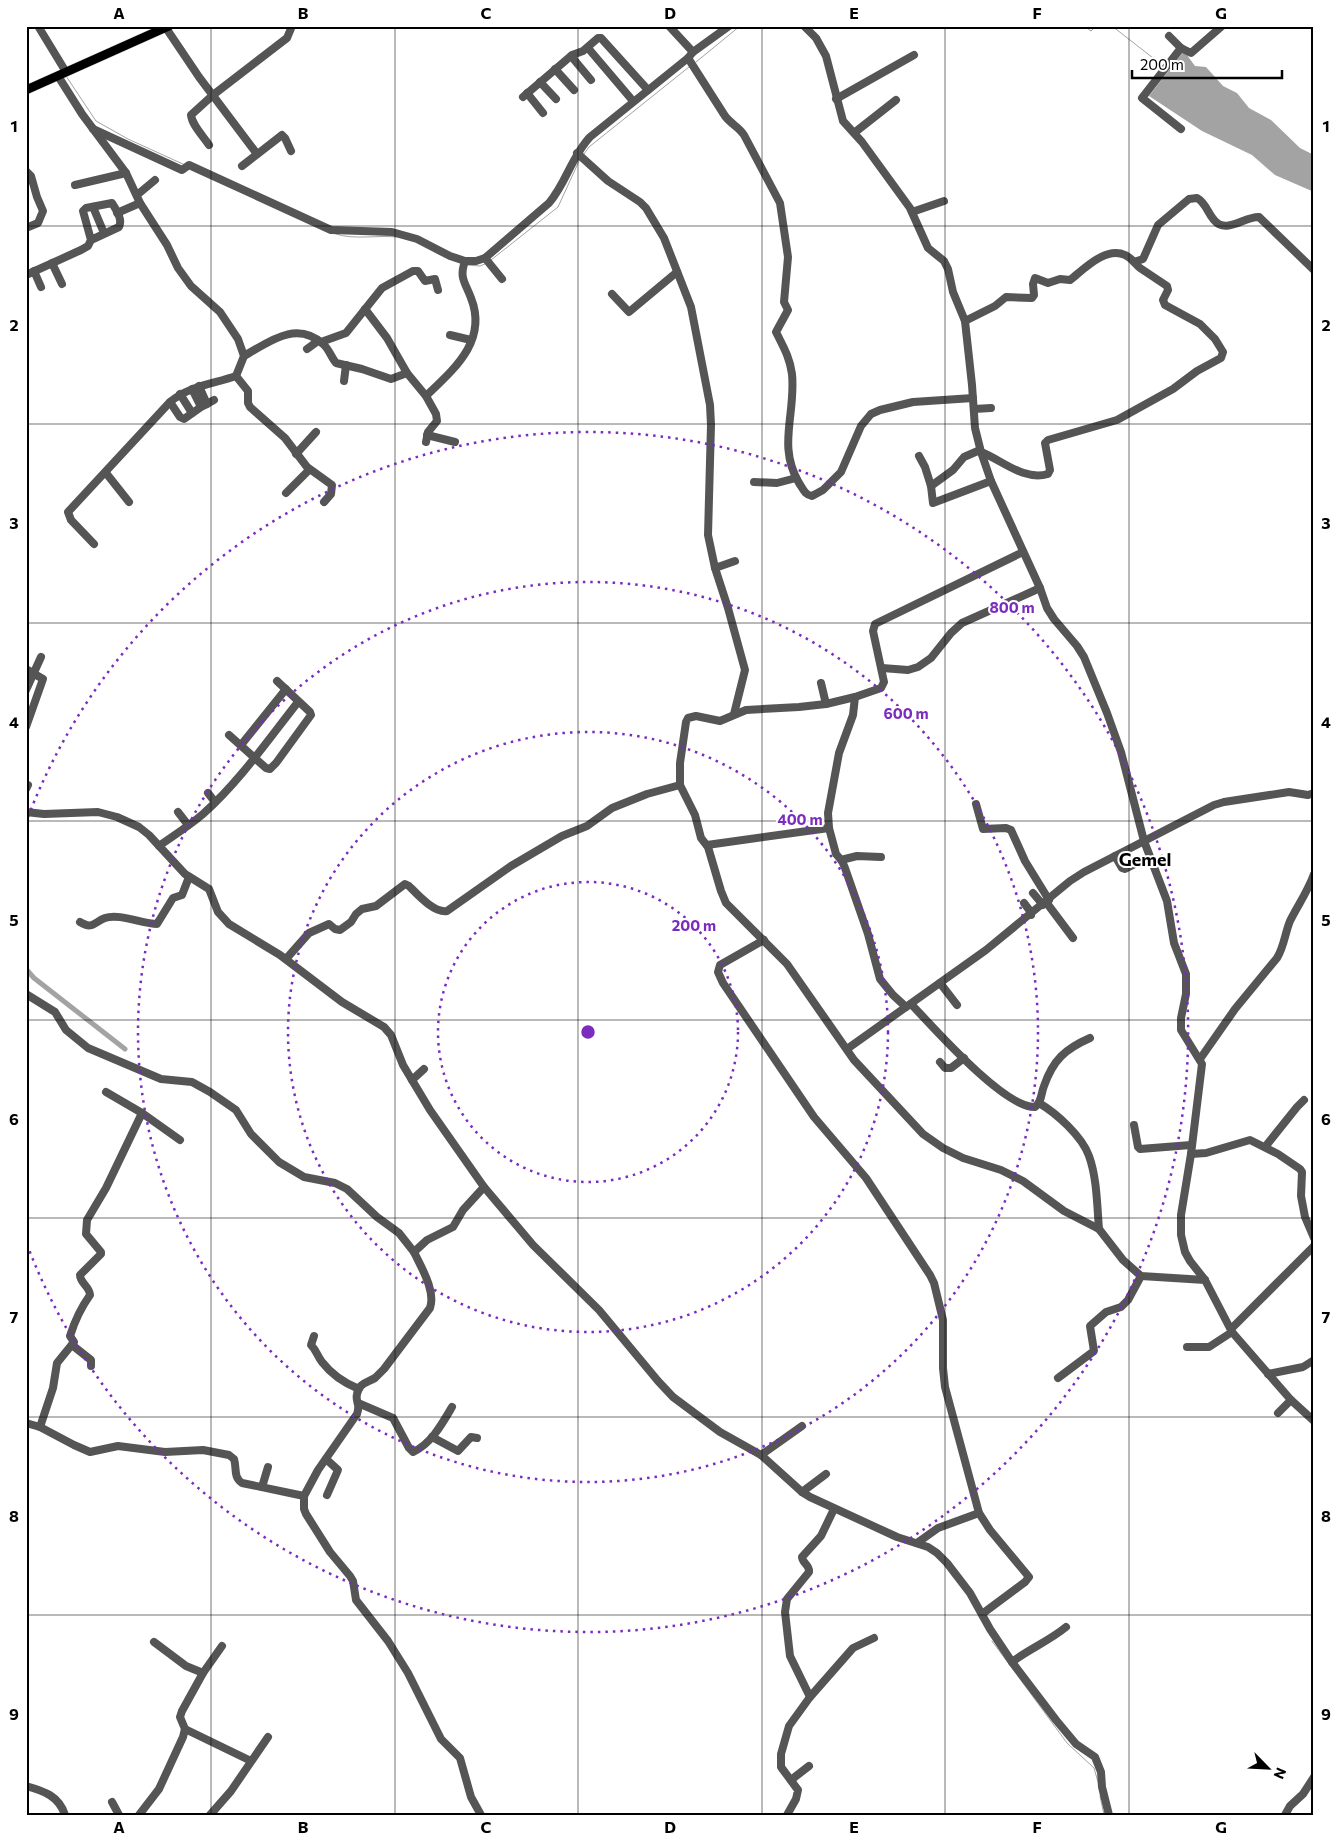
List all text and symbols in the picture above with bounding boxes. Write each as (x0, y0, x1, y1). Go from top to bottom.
text: A (113, 3, 125, 22)
text: B (298, 3, 309, 22)
text: C (481, 3, 492, 22)
text: D (664, 3, 676, 22)
text: E (849, 3, 859, 22)
text: F (1032, 3, 1042, 22)
text: G (1215, 3, 1227, 22)
scale bar (1132, 48, 1282, 80)
text: 200 m (1140, 55, 1184, 73)
text: 1 (10, 116, 18, 135)
text: 1 (1322, 116, 1330, 135)
text: 2 (9, 315, 19, 334)
text: 2 (1321, 315, 1331, 334)
text: 3 (9, 513, 19, 532)
text: 3 (1321, 513, 1331, 532)
text: 800 m (989, 598, 1035, 616)
text: 600 m (883, 704, 929, 722)
text: 4 (9, 712, 19, 731)
text: 4 (1321, 712, 1331, 731)
text: 400 m (777, 810, 823, 828)
district label: Gemel (1119, 848, 1171, 870)
text: 5 (9, 910, 19, 929)
text: 5 (1321, 910, 1331, 929)
text: 200 m (672, 916, 716, 934)
centre of rings (579, 1023, 597, 1041)
text: 6 (9, 1109, 19, 1128)
text: 6 (1321, 1109, 1331, 1128)
text: 7 (10, 1307, 19, 1326)
text: 7 (1322, 1307, 1331, 1326)
text: 8 (9, 1506, 19, 1525)
text: 8 (1321, 1506, 1331, 1525)
text: 9 (9, 1704, 19, 1723)
text: 9 (1321, 1704, 1331, 1723)
north arrow (1242, 1744, 1292, 1794)
text: N (1270, 1765, 1290, 1782)
text: A (113, 1817, 125, 1836)
text: B (298, 1817, 309, 1836)
text: C (481, 1817, 492, 1836)
text: D (664, 1817, 676, 1836)
text: E (849, 1817, 859, 1836)
text: F (1032, 1817, 1042, 1836)
text: G (1215, 1817, 1227, 1836)

